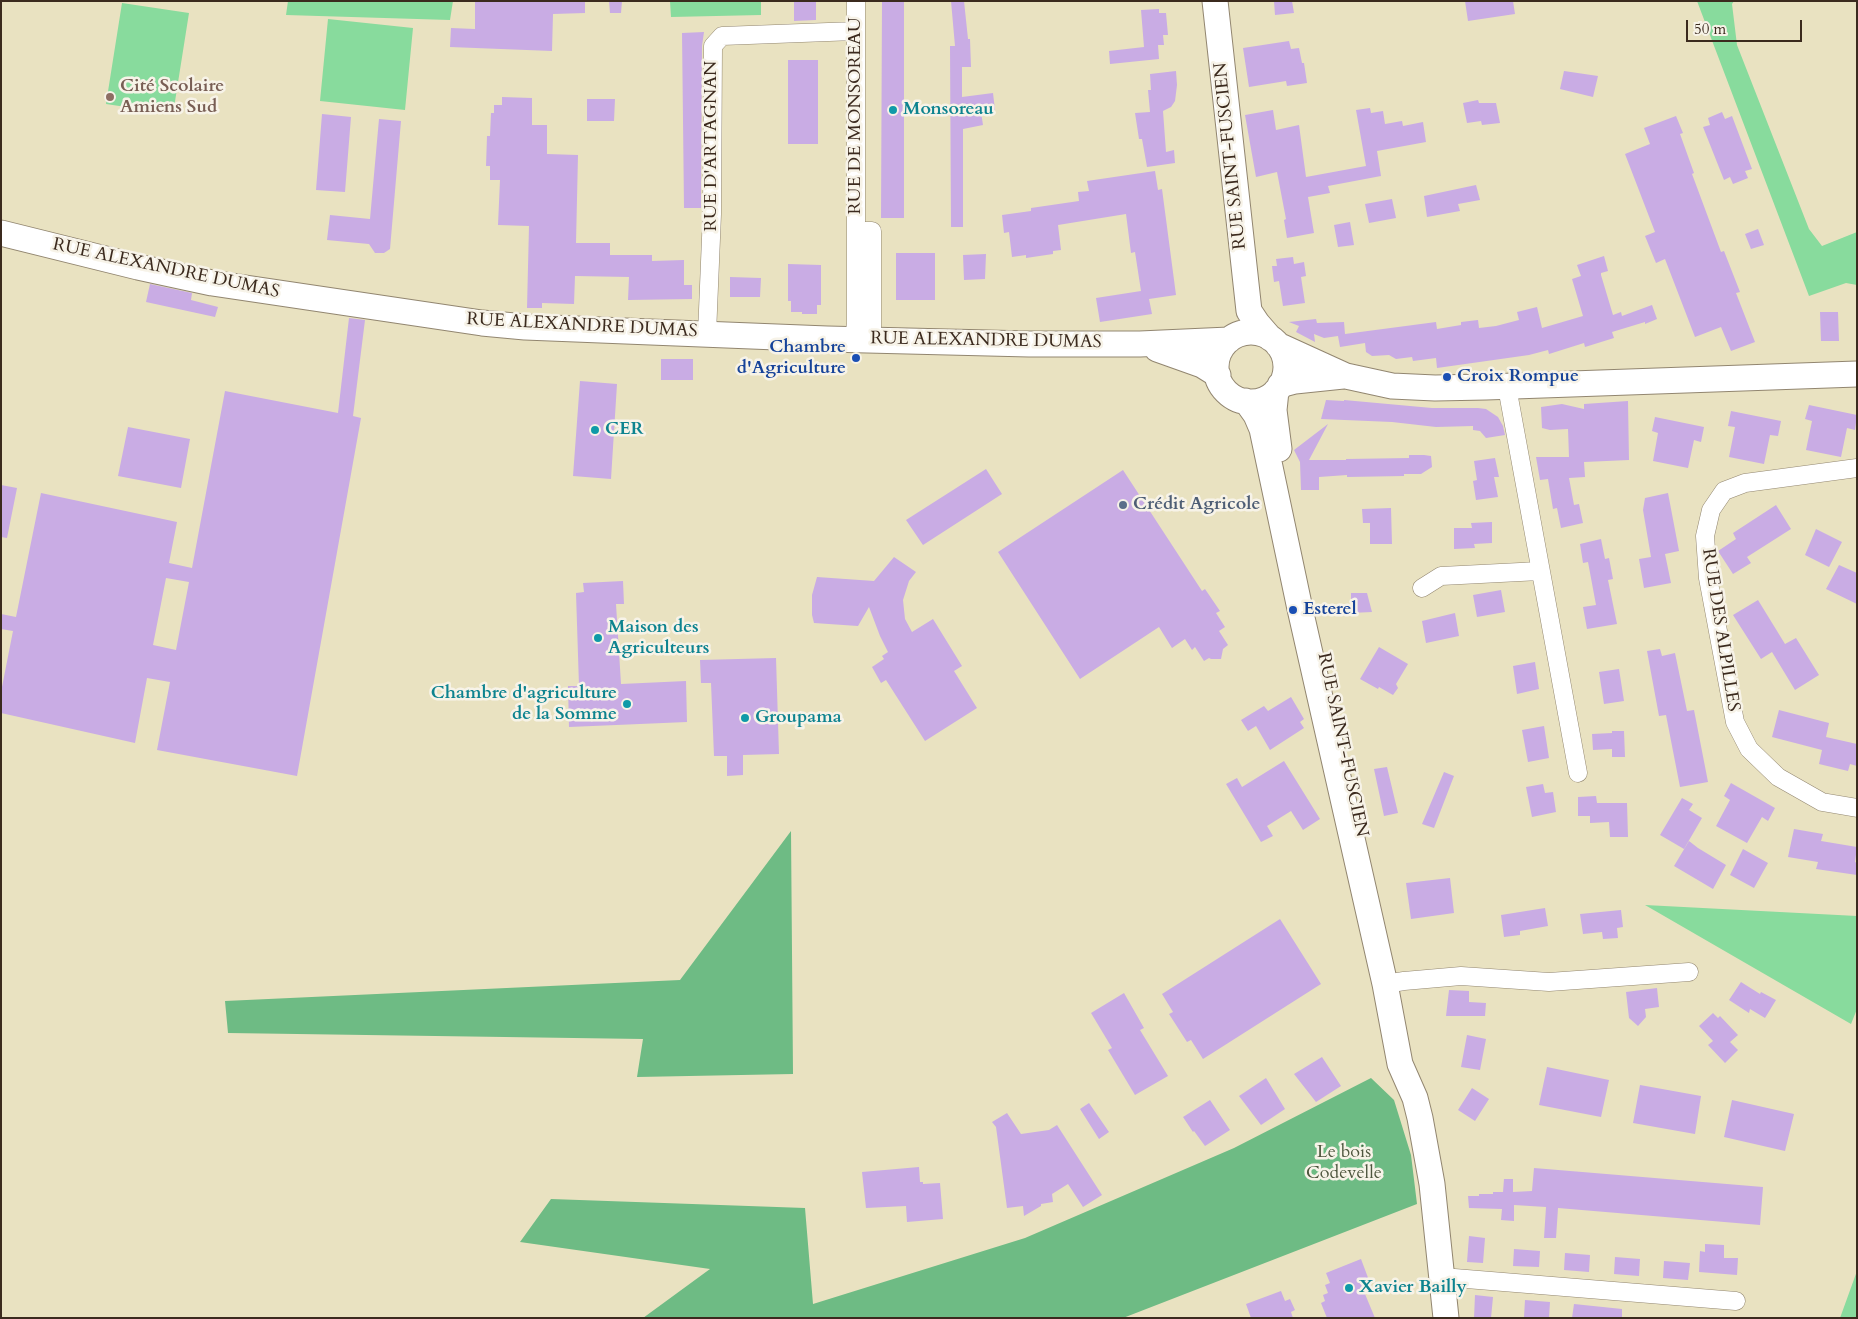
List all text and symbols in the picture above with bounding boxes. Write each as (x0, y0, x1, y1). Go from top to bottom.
scale bar (1688, 10, 1804, 42)
street label: RUE DE MONSOREAU (845, 17, 867, 215)
text: 50 m (1694, 19, 1726, 39)
street label: RUE D'ARTAGNAN (701, 61, 723, 231)
street label: RUE SAINT-FUSCIEN (1210, 61, 1252, 251)
place label: Cité Scolaire Amiens Sud (120, 76, 224, 118)
marker: Cité Scolaire Amiens Sud (104, 91, 116, 103)
place label: Monsoreau (903, 99, 994, 121)
marker: Monsoreau (887, 104, 899, 116)
street label: RUE ALEXANDRE DUMAS (51, 234, 281, 304)
street label: RUE ALEXANDRE DUMAS (466, 309, 698, 343)
street label: RUE ALEXANDRE DUMAS (870, 328, 1102, 354)
place label: Chambre d'Agriculture (737, 337, 846, 379)
marker: Chambre d'Agriculture (850, 352, 862, 364)
place label: Croix Rompue (1457, 366, 1579, 388)
marker: Croix Rompue (1441, 371, 1453, 383)
place label: CER (605, 419, 644, 441)
marker: CER (589, 424, 601, 436)
place label: Crédit Agricole (1133, 494, 1260, 516)
marker: Crédit Agricole (1117, 499, 1129, 511)
street label: RUE DES ALPILLES (1696, 547, 1744, 713)
place label: Esterel (1303, 599, 1357, 621)
marker: Esterel (1287, 604, 1299, 616)
place label: Maison des Agriculteurs (608, 617, 709, 660)
marker: Maison des Agriculteurs (592, 632, 604, 644)
street label: RUE SAINT-FUSCIEN (1312, 651, 1372, 839)
place label: Chambre d'agriculture de la Somme (431, 683, 617, 726)
marker: Chambre d'agriculture de la Somme (621, 698, 633, 710)
place label: Groupama (755, 707, 842, 729)
marker: Groupama (739, 712, 751, 724)
park label: Le bois Codevelle (1306, 1142, 1382, 1184)
place label: Xavier Bailly (1359, 1277, 1467, 1299)
marker: Xavier Bailly (1343, 1282, 1355, 1294)

